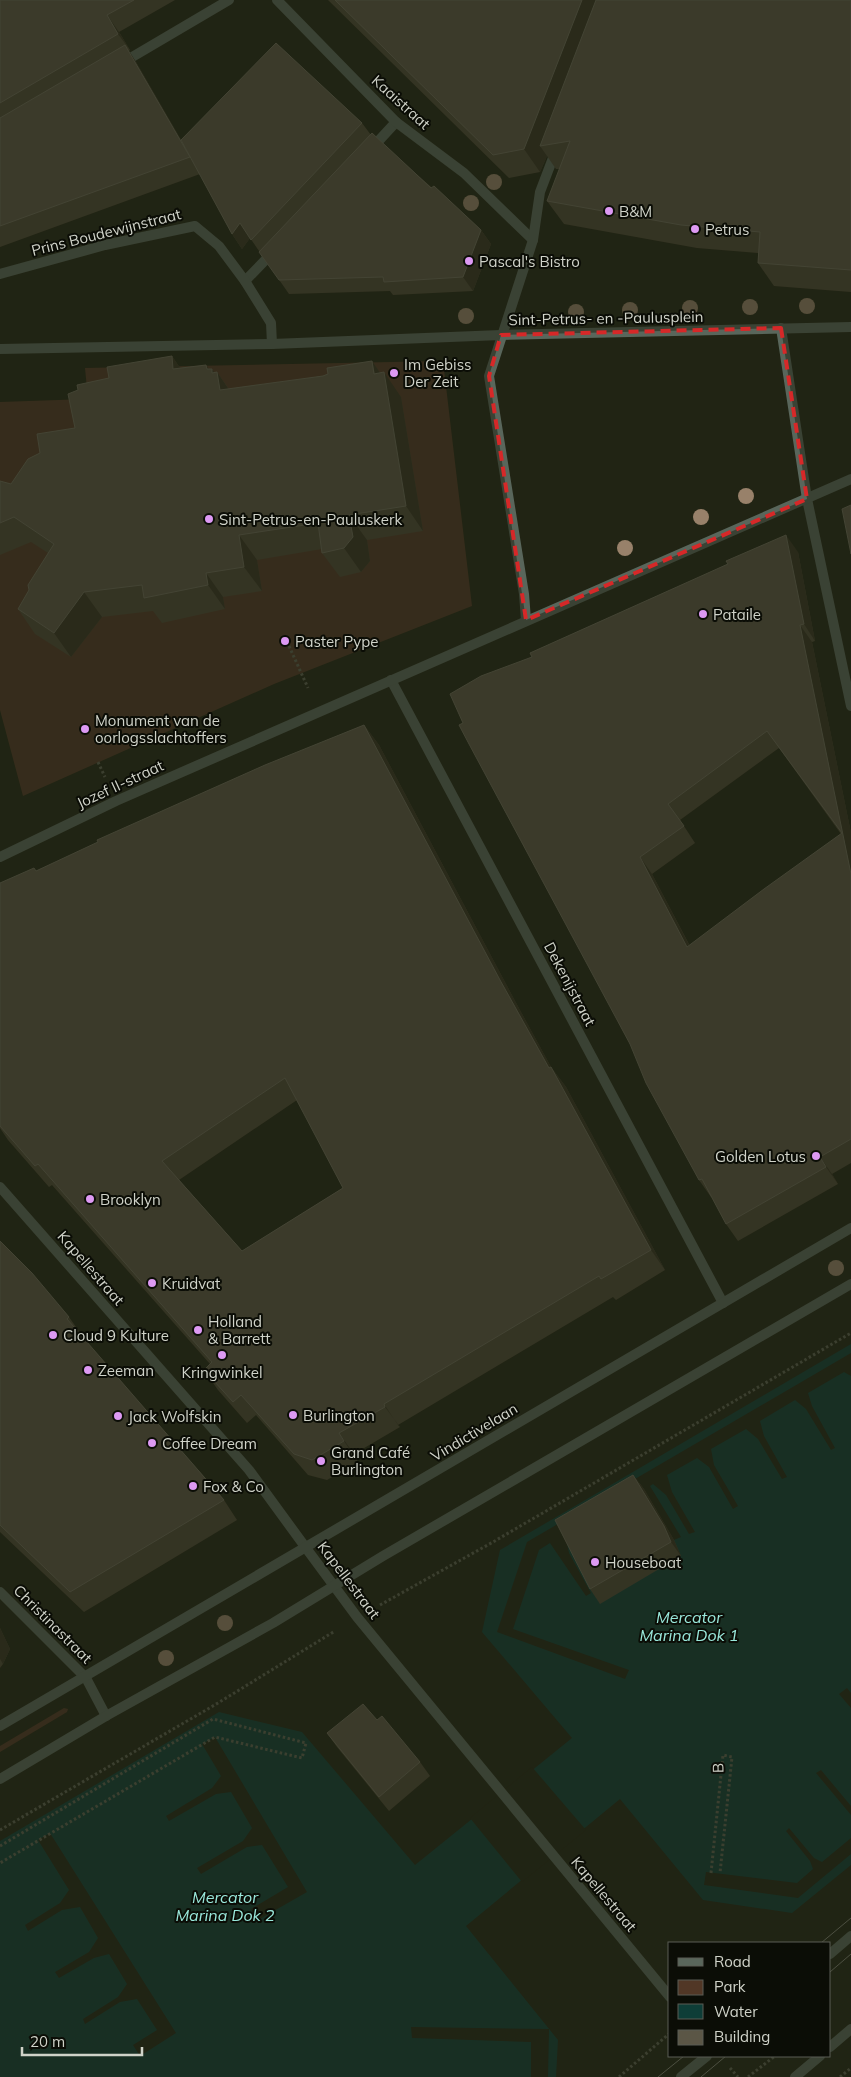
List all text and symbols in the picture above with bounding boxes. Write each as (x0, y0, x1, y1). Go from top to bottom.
street label: Kaaistraat (368, 71, 434, 133)
place label: B&M (619, 202, 652, 221)
street label: Prins Boudewijnstraat (29, 204, 183, 260)
marker: B&M (603, 205, 615, 217)
place label: Petrus (705, 220, 749, 239)
marker: Petrus (689, 223, 701, 235)
place label: Pascal's Bistro (479, 252, 580, 271)
marker: Pascal's Bistro (463, 255, 475, 267)
street label: Sint-Petrus- en -Paulusplein (508, 307, 704, 329)
place label: Im Gebiss Der Zeit (404, 355, 472, 391)
marker: Im Gebiss Der Zeit (388, 367, 400, 379)
place label: Sint-Petrus-en-Pauluskerk (219, 510, 402, 529)
marker: Sint-Petrus-en-Pauluskerk (203, 513, 215, 525)
place label: Pataile (713, 605, 761, 624)
marker: Pataile (697, 608, 709, 620)
place label: Paster Pype (295, 632, 378, 651)
marker: Paster Pype (279, 635, 291, 647)
place label: Monument van de oorlogsslachtoffers (95, 711, 227, 747)
marker: Monument van de oorlogsslachtoffers (79, 723, 91, 735)
street label: Jozef II-straat (74, 756, 166, 812)
street label: Dekenijstraat (540, 939, 600, 1029)
place label: Golden Lotus (715, 1147, 806, 1166)
marker: Golden Lotus (810, 1150, 822, 1162)
place label: Brooklyn (100, 1190, 161, 1209)
marker: Brooklyn (84, 1193, 96, 1205)
street label: Kapellestraat (54, 1227, 128, 1309)
place label: Kruidvat (162, 1274, 220, 1293)
marker: Kruidvat (146, 1277, 158, 1289)
place label: Holland & Barrett (208, 1312, 270, 1348)
marker: Holland & Barrett (192, 1324, 204, 1336)
place label: Cloud 9 Kulture (63, 1326, 169, 1345)
marker: Cloud 9 Kulture (47, 1329, 59, 1341)
marker: Kringwinkel (216, 1349, 228, 1361)
place label: Zeeman (98, 1361, 154, 1380)
place label: Kringwinkel (181, 1363, 263, 1382)
marker: Zeeman (82, 1364, 94, 1376)
street label: Vindictivelaan (427, 1399, 521, 1465)
place label: Burlington (303, 1406, 375, 1425)
place label: Jack Wolfskin (128, 1407, 221, 1426)
marker: Burlington (287, 1409, 299, 1421)
marker: Jack Wolfskin (112, 1410, 124, 1422)
place label: Coffee Dream (162, 1434, 257, 1453)
marker: Coffee Dream (146, 1437, 158, 1449)
place label: Grand Café Burlington (331, 1443, 410, 1479)
marker: Grand Café Burlington (315, 1455, 327, 1467)
place label: Fox & Co (203, 1477, 264, 1496)
marker: Fox & Co (187, 1480, 199, 1492)
street label: Kapellestraat (314, 1537, 384, 1623)
place label: Houseboat (605, 1553, 681, 1572)
marker: Houseboat (589, 1556, 601, 1568)
street label: Christinastraat (10, 1581, 96, 1667)
water label: Mercator Marina Dok 1 (639, 1607, 739, 1645)
street label: B (708, 1763, 728, 1773)
street label: Kapellestraat (567, 1853, 641, 1935)
water label: Mercator Marina Dok 2 (175, 1887, 275, 1925)
legend (668, 1942, 831, 2057)
text: Road (714, 1952, 751, 1971)
text: Park (714, 1977, 746, 1996)
text: Water (714, 2002, 758, 2021)
scale bar (22, 2024, 142, 2056)
text: Building (714, 2027, 770, 2046)
text: 20 m (30, 2032, 65, 2051)

